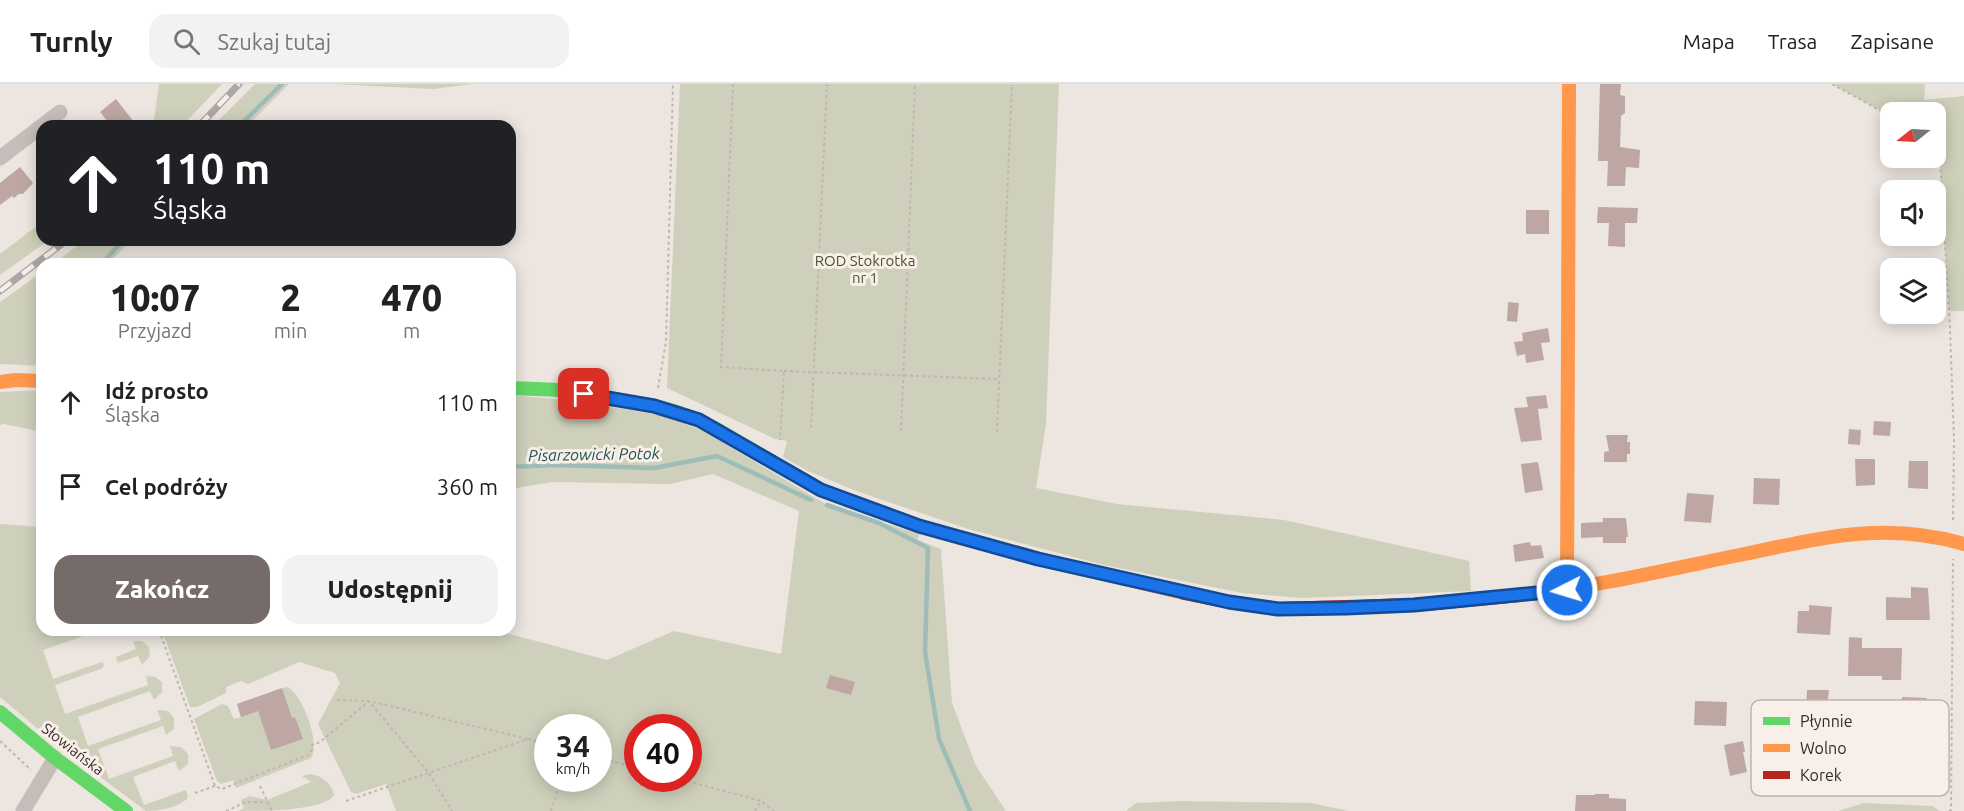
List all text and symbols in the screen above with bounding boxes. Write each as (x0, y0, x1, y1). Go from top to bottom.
search box (149, 14, 569, 68)
icon: search (170, 25, 203, 58)
text: Turnly (30, 26, 113, 57)
text: Szukaj tutaj (218, 29, 331, 54)
text: Mapa (1683, 29, 1735, 53)
text: Trasa (1768, 29, 1817, 53)
text: Zapisane (1850, 29, 1934, 53)
north arrow (1880, 102, 1946, 168)
map controls (1880, 102, 1946, 324)
icon: ahead (54, 144, 132, 222)
text: 110 m (153, 145, 270, 192)
button: sound (1880, 180, 1946, 246)
text: Śląska (153, 194, 227, 224)
park label: ROD Stokrotka nr 1 (815, 252, 915, 286)
button: layers (1880, 258, 1946, 324)
text: 10:07 (110, 277, 200, 318)
text: 2 (280, 277, 301, 318)
text: 470 (381, 277, 442, 318)
text: Przyjazd (118, 319, 192, 342)
text: min (274, 319, 307, 342)
text: m (403, 319, 420, 342)
pin (558, 368, 609, 419)
icon: arrive (567, 377, 600, 410)
text: Idź prosto (105, 378, 209, 403)
icon: ahead (54, 386, 87, 419)
text: 110 m (437, 390, 498, 415)
text: Śląska (105, 403, 160, 426)
water label: Pisarzowicki Potok (528, 444, 661, 464)
icon: arrive (54, 470, 87, 503)
text: Cel podróży (105, 474, 228, 499)
text: 360 m (437, 474, 498, 499)
button: Zakończ (54, 555, 270, 624)
button: Udostępnij (282, 555, 498, 624)
position arrow (1535, 558, 1599, 622)
legend (1751, 700, 1949, 796)
text: Płynnie (1800, 712, 1853, 730)
speed limit sign: 40 (624, 714, 702, 792)
street label: Słowiańska (39, 720, 107, 778)
text: 34 (556, 729, 590, 763)
text: Wolno (1800, 739, 1847, 757)
text: km/h (556, 760, 590, 777)
text: Korek (1800, 766, 1842, 784)

